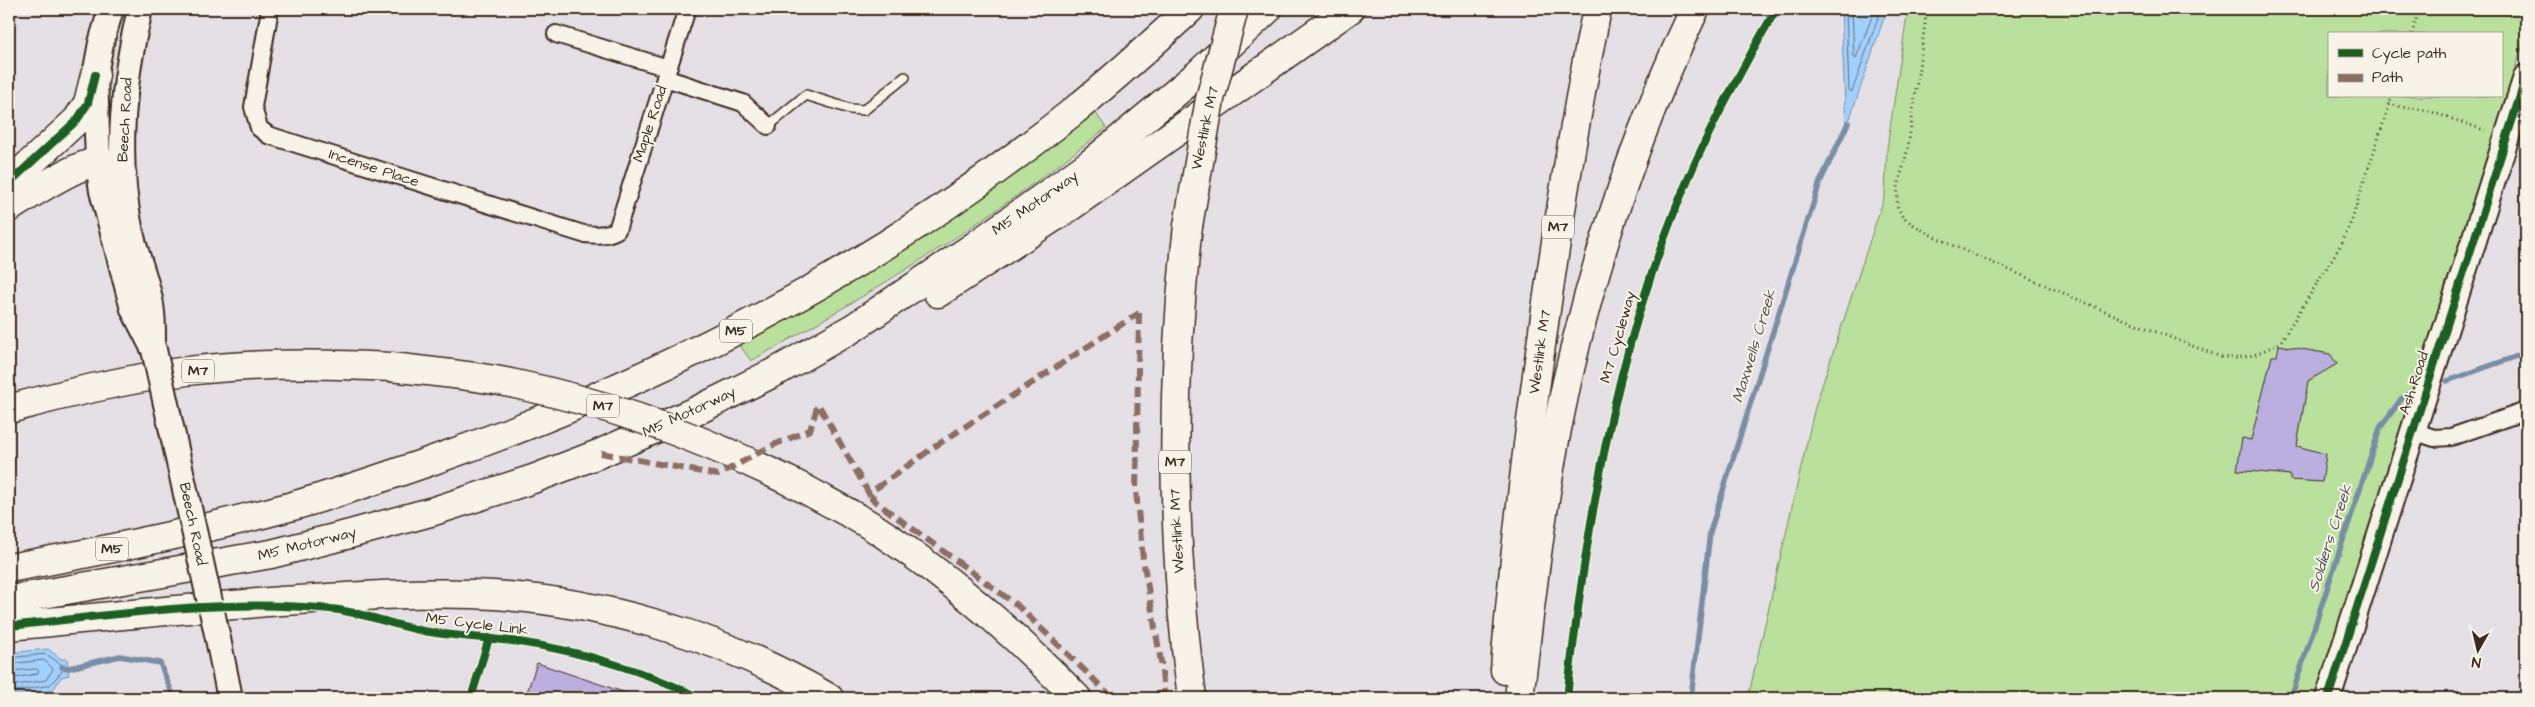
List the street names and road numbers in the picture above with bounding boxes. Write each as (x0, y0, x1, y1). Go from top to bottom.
street label: Beech Road (112, 77, 138, 163)
street label: Maple Road (628, 83, 672, 165)
street label: Westlink M7 (1186, 84, 1224, 172)
street label: Incense Place (326, 144, 422, 192)
street label: M5 Motorway (988, 166, 1083, 241)
road number: M7 (1542, 216, 1574, 238)
street label: M7 Cycleway (1595, 289, 1642, 386)
street label: Westlink M7 (1524, 309, 1556, 395)
road number: M5 (720, 320, 752, 342)
street label: Ash Road (2394, 349, 2434, 417)
road number: M7 (182, 360, 214, 382)
street label: M5 Motorway (639, 381, 739, 444)
road number: M7 (587, 394, 619, 418)
road number: M7 (1159, 451, 1191, 474)
street label: Beech Road (174, 481, 212, 568)
street label: Westlink M7 (1164, 488, 1190, 574)
street label: M5 Motorway (256, 522, 359, 567)
road number: M5 (96, 538, 128, 560)
street label: M5 Cycle Link (424, 607, 530, 642)

